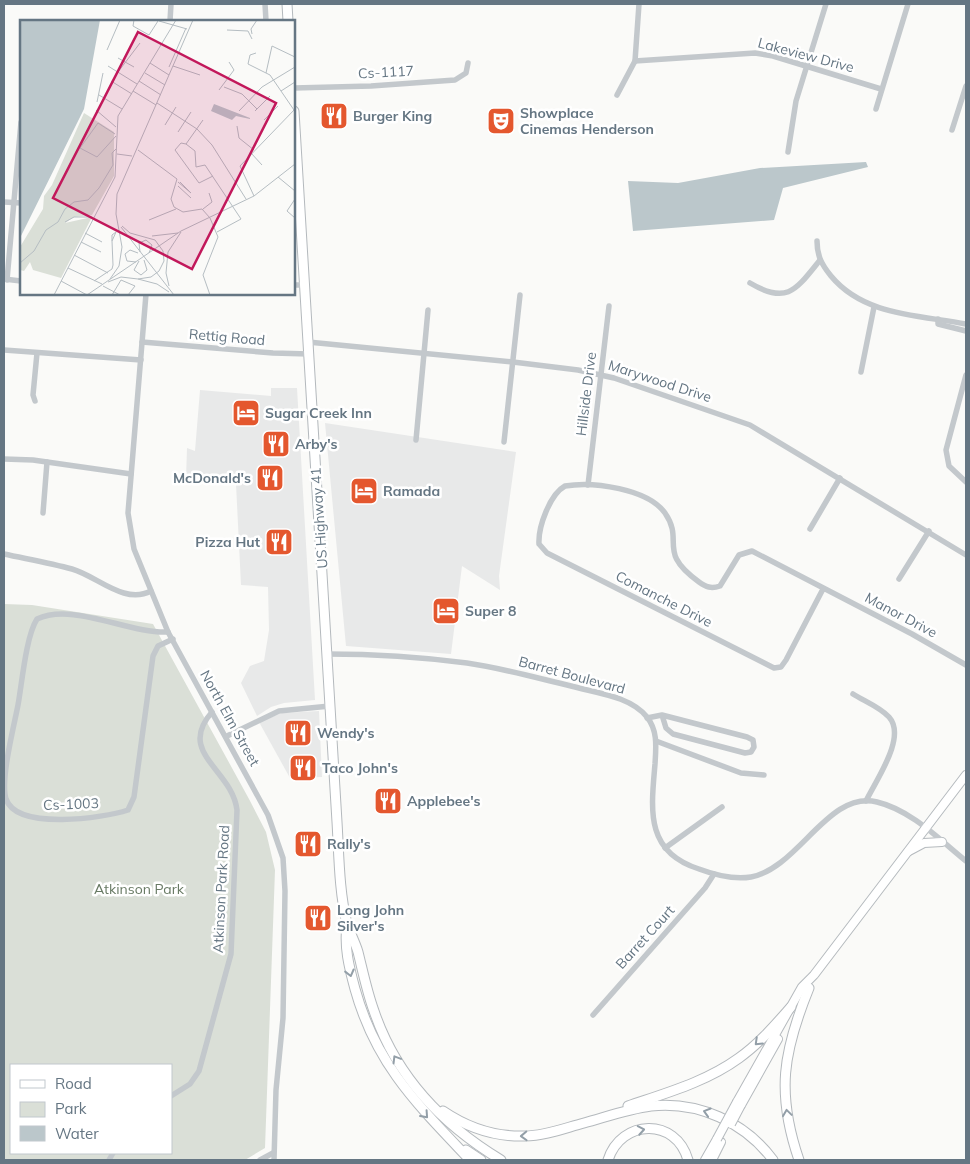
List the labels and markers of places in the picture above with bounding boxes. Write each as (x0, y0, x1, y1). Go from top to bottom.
restaurant icon: Burger King (319, 101, 349, 131)
place label: Showplace Cinemas Henderson (520, 104, 654, 138)
theatre icon: Showplace Cinemas Henderson (486, 106, 516, 136)
place label: Burger King (353, 107, 432, 125)
hotel icon: Sugar Creek Inn (231, 398, 261, 428)
place label: Sugar Creek Inn (265, 404, 372, 422)
restaurant icon: Arby's (261, 429, 291, 459)
place label: Arby's (295, 435, 338, 453)
restaurant icon: McDonald's (255, 463, 285, 493)
place label: McDonald's (173, 469, 251, 487)
hotel icon: Ramada (349, 476, 379, 506)
place label: Ramada (383, 482, 440, 500)
restaurant icon: Pizza Hut (264, 527, 294, 557)
place label: Pizza Hut (195, 533, 261, 551)
hotel icon: Super 8 (431, 596, 461, 626)
place label: Super 8 (465, 602, 516, 620)
restaurant icon: Wendy's (283, 718, 313, 748)
place label: Wendy's (317, 724, 375, 742)
restaurant icon: Taco John's (288, 753, 318, 783)
place label: Taco John's (322, 759, 398, 777)
restaurant icon: Applebee's (373, 786, 403, 816)
place label: Applebee's (407, 792, 481, 810)
restaurant icon: Rally's (293, 829, 323, 859)
place label: Rally's (327, 835, 371, 853)
place label: Long John Silver's (337, 901, 404, 935)
restaurant icon: Long John Silver's (303, 903, 333, 933)

